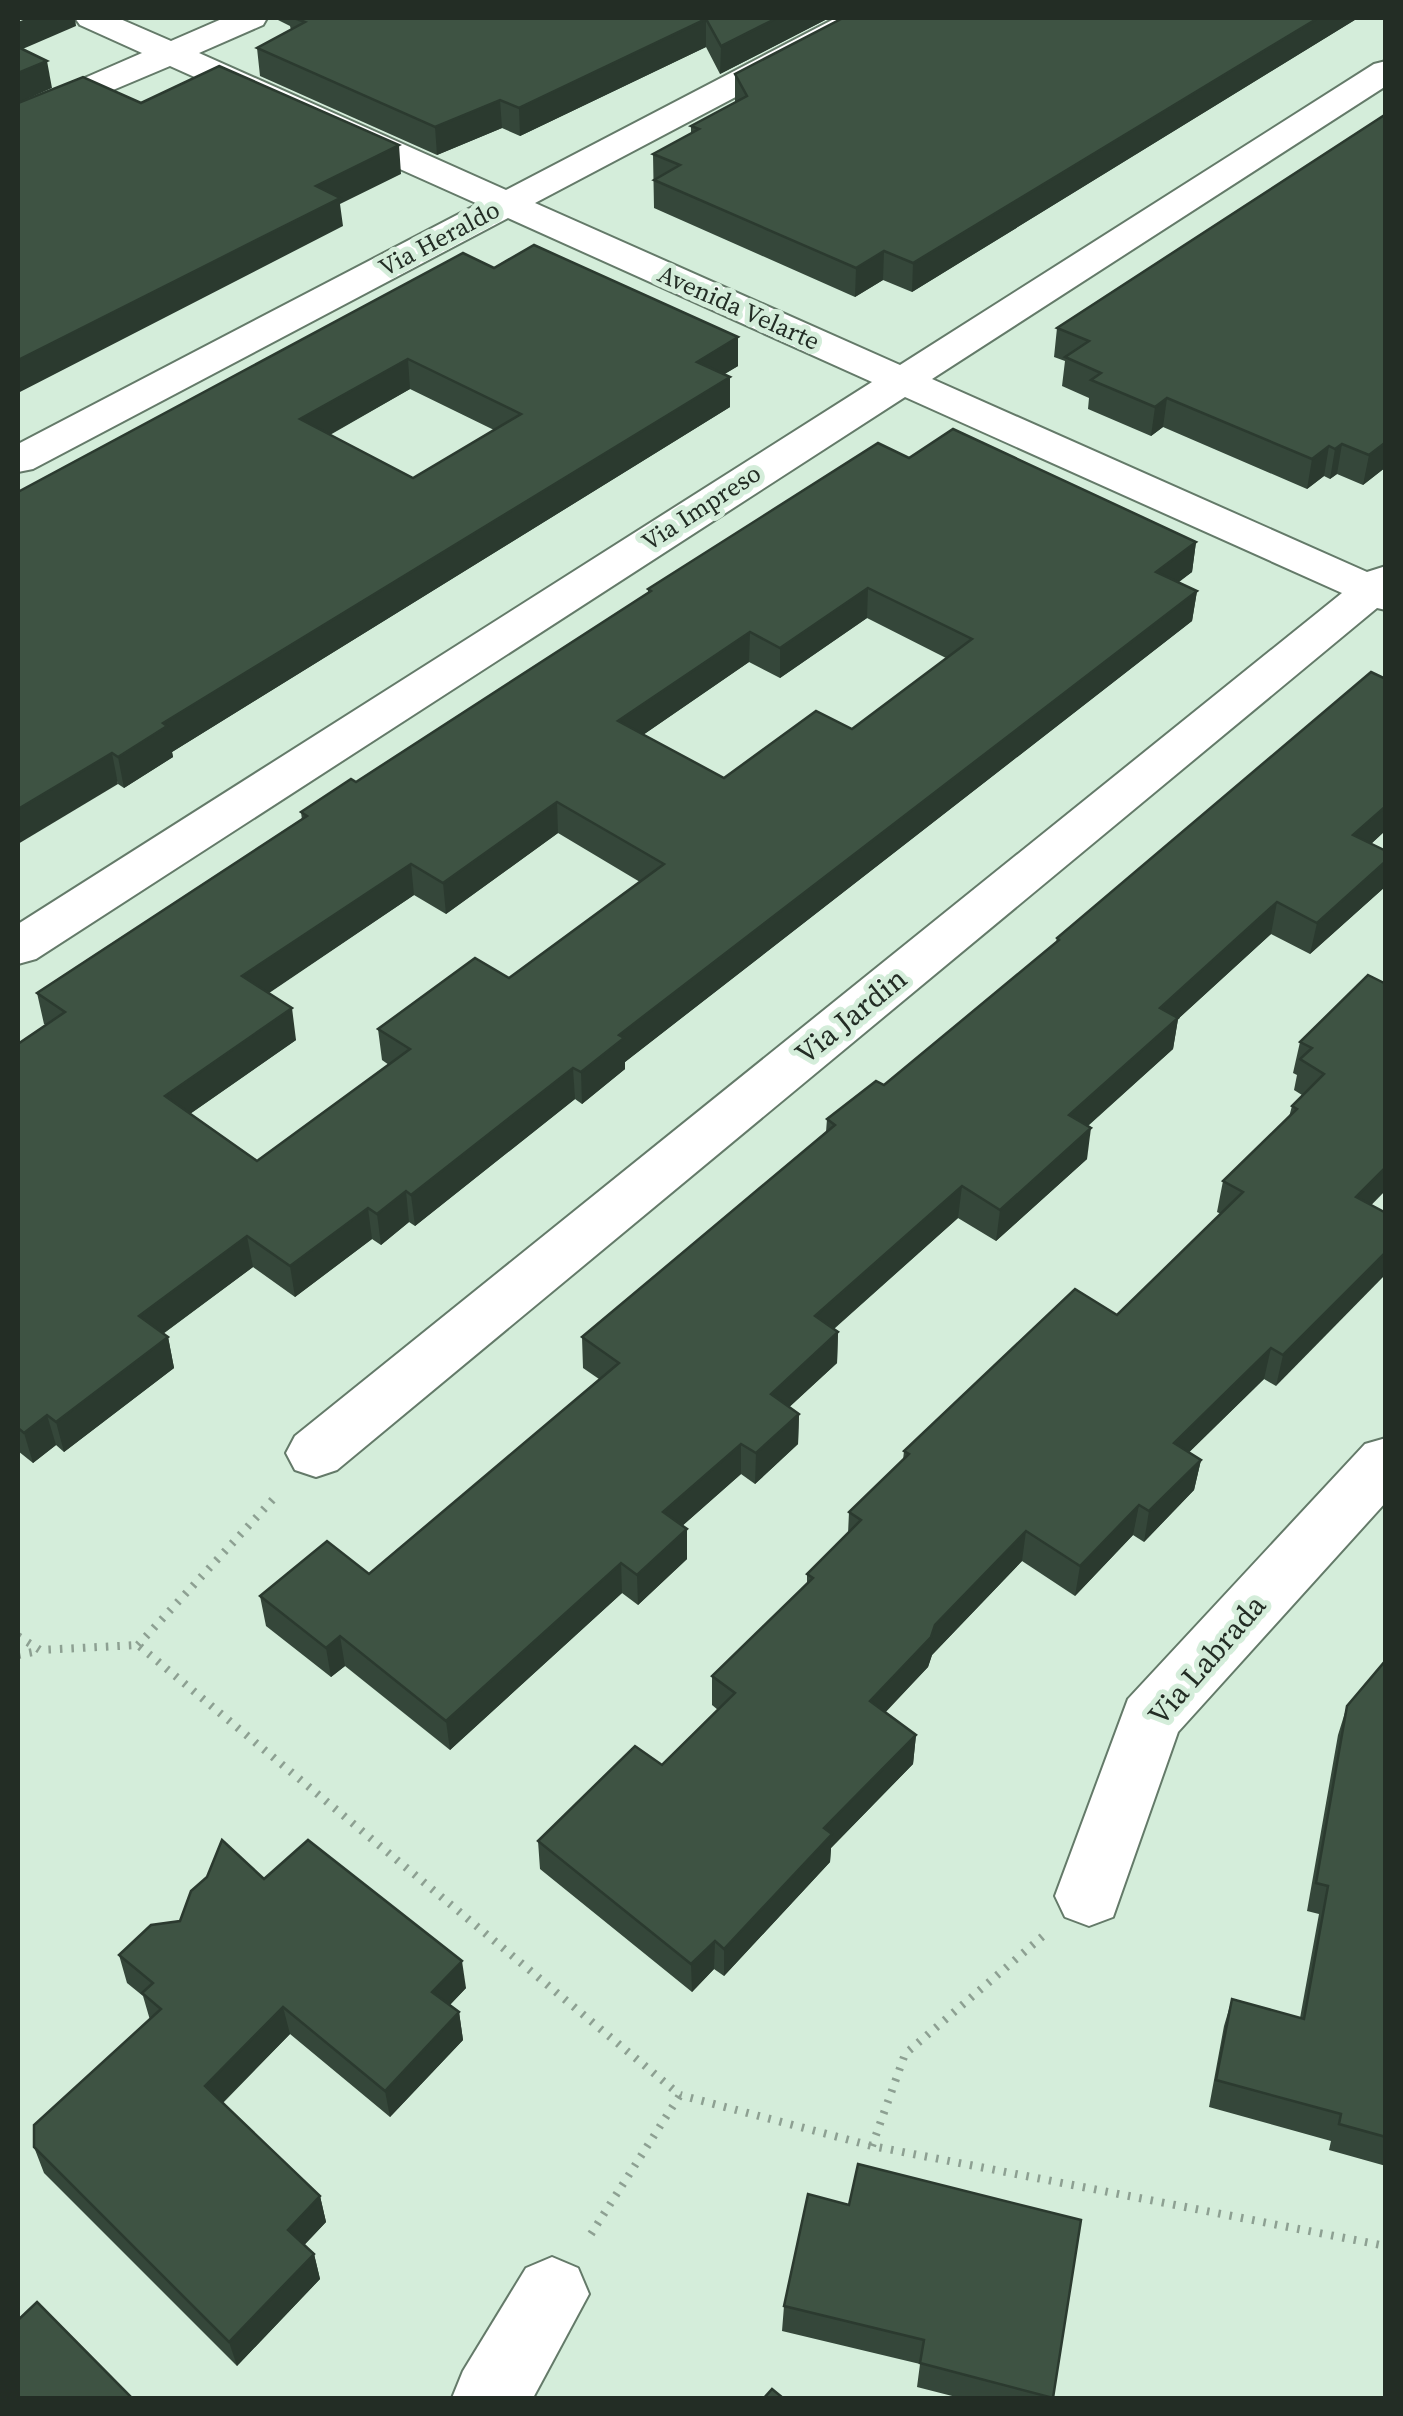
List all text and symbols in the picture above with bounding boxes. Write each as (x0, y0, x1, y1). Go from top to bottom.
street label: Via Heraldo (373, 192, 505, 284)
street label: Avenida Velarte (653, 256, 825, 358)
street label: Via Impreso (635, 456, 767, 558)
street label: Via Jardin (786, 958, 915, 1073)
street label: Via Labrada (1138, 1585, 1275, 1734)

